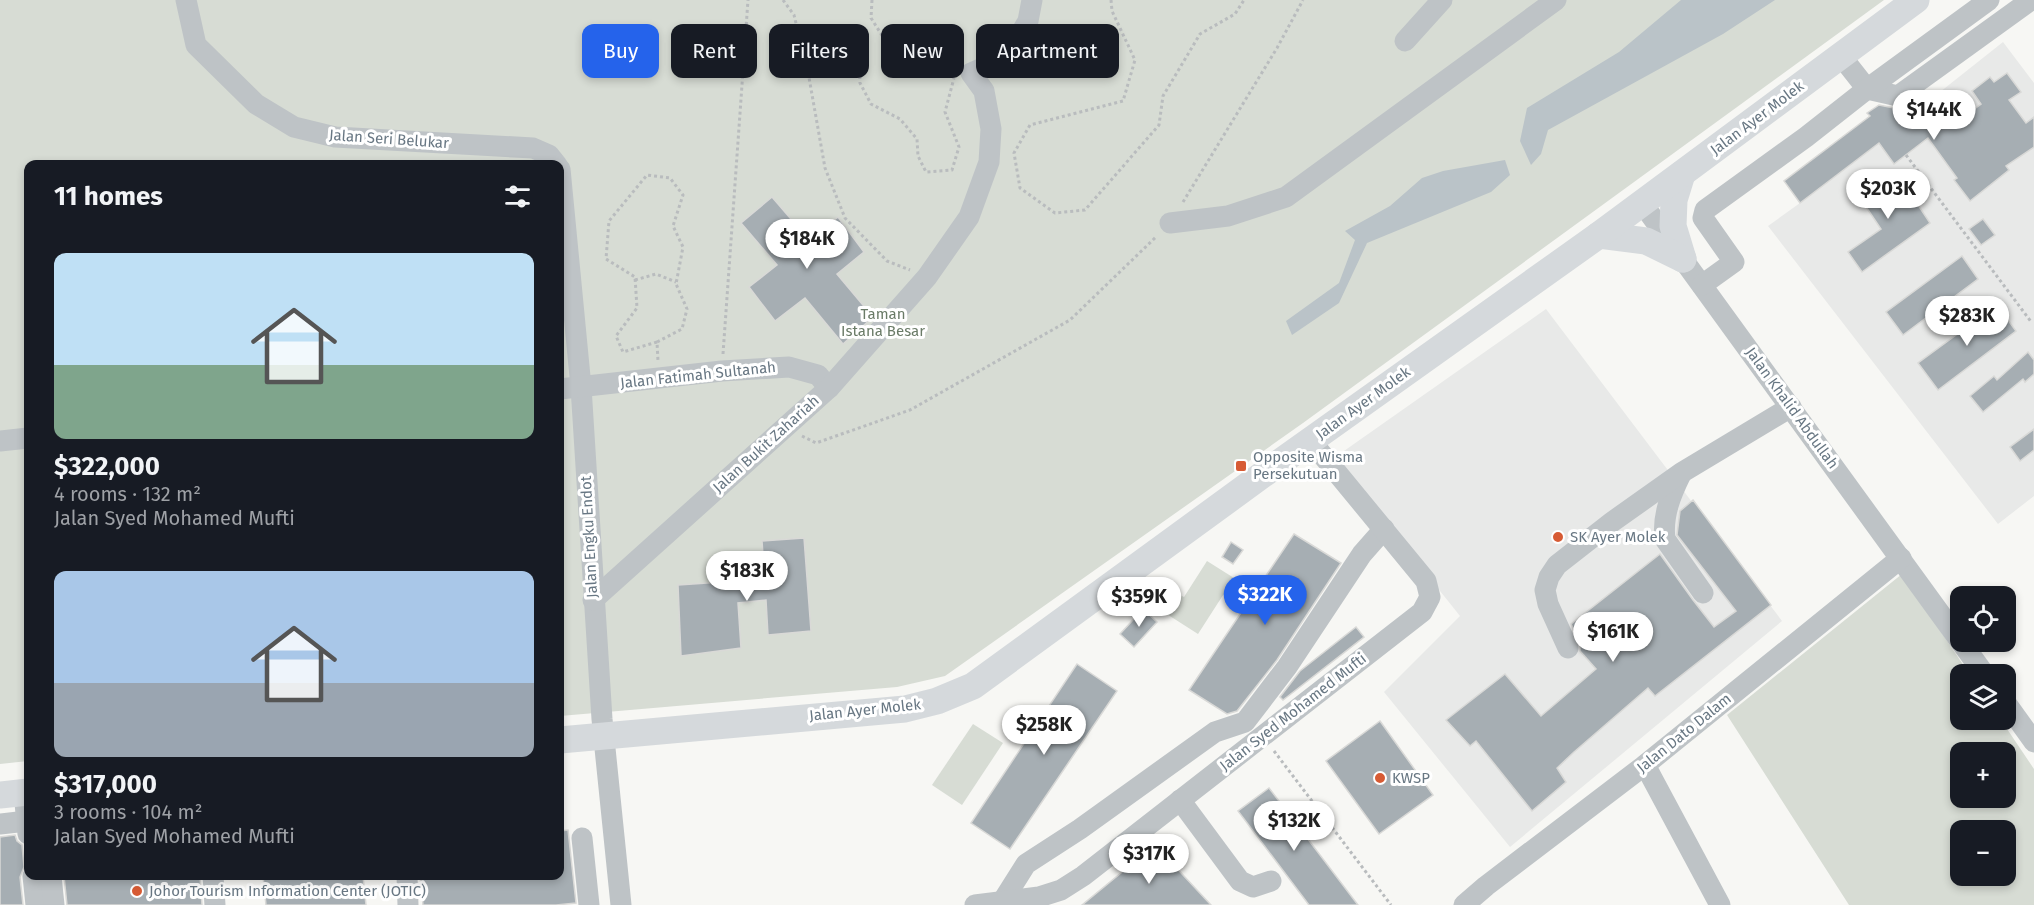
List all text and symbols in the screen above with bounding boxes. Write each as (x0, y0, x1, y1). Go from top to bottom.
chip: Buy (582, 24, 659, 78)
chip: Rent (671, 24, 757, 78)
chip: Filters (769, 24, 869, 78)
chip: New (881, 24, 964, 78)
chip: Apartment (976, 24, 1119, 78)
street label: Jalan Ayer Molek (1707, 77, 1808, 159)
pin: $144K (1892, 90, 1976, 141)
text: $144K (1907, 97, 1961, 121)
street label: Jalan Seri Belukar (329, 126, 450, 152)
pin: $203K (1846, 169, 1930, 220)
text: $203K (1860, 176, 1916, 200)
icon: filters (501, 180, 534, 213)
text: 11 homes (54, 181, 163, 212)
pin: $184K (765, 219, 849, 270)
text: $184K (779, 226, 835, 250)
icon: home (240, 292, 348, 400)
pin: $283K (1925, 296, 2009, 347)
text: $283K (1939, 303, 1995, 327)
park label: Taman Istana Besar (841, 305, 925, 340)
street label: Jalan Khalid Abdullah (1742, 344, 1842, 472)
street label: Jalan Fatimah Sultanah (619, 358, 777, 392)
street label: Jalan Ayer Molek (1312, 363, 1414, 443)
street label: Jalan Bukit Zahariah (709, 392, 823, 496)
place label: Opposite Wisma Persekutuan (1253, 448, 1363, 483)
text: $322,000 (54, 451, 160, 482)
marker: Opposite Wisma Persekutuan (1234, 459, 1248, 473)
street label: Jalan Engku Endot (577, 475, 601, 599)
text: 4 rooms · 132 m² (54, 482, 201, 506)
text: Jalan Syed Mohamed Mufti (54, 506, 295, 530)
place label: SK Ayer Molek (1570, 528, 1666, 546)
marker: SK Ayer Molek (1551, 530, 1565, 544)
pin: $183K (705, 551, 789, 602)
text: $183K (720, 558, 774, 582)
pin: $322K (1223, 575, 1307, 626)
pin: $359K (1097, 577, 1181, 628)
text: $322K (1238, 582, 1292, 606)
text: $359K (1111, 584, 1167, 608)
map controls (1950, 586, 2016, 886)
button: locate (1950, 586, 2016, 652)
icon: home (240, 610, 348, 718)
pin: $161K (1571, 612, 1655, 663)
text: $161K (1587, 619, 1639, 643)
street label: Jalan Syed Mohamed Mufti (1216, 649, 1370, 775)
button: layers (1950, 664, 2016, 730)
street label: Jalan Dato Dalam (1633, 689, 1735, 777)
street label: Jalan Ayer Molek (808, 695, 922, 725)
pin: $258K (1002, 705, 1086, 756)
text: $258K (1016, 712, 1072, 736)
button: + (1950, 742, 2016, 808)
text: $317,000 (54, 769, 157, 800)
place label: KWSP (1392, 769, 1430, 787)
marker: KWSP (1373, 771, 1387, 785)
text: 3 rooms · 104 m² (54, 800, 202, 824)
pin: $132K (1252, 801, 1336, 852)
text: $132K (1268, 808, 1320, 832)
button: − (1950, 820, 2016, 886)
text: Jalan Syed Mohamed Mufti (54, 824, 295, 848)
pin: $317K (1107, 834, 1191, 885)
text: $317K (1123, 841, 1175, 865)
place label: Johor Tourism Information Center (JOTIC) (149, 882, 426, 900)
marker: Johor Tourism Information Center (JOTIC) (130, 884, 144, 898)

